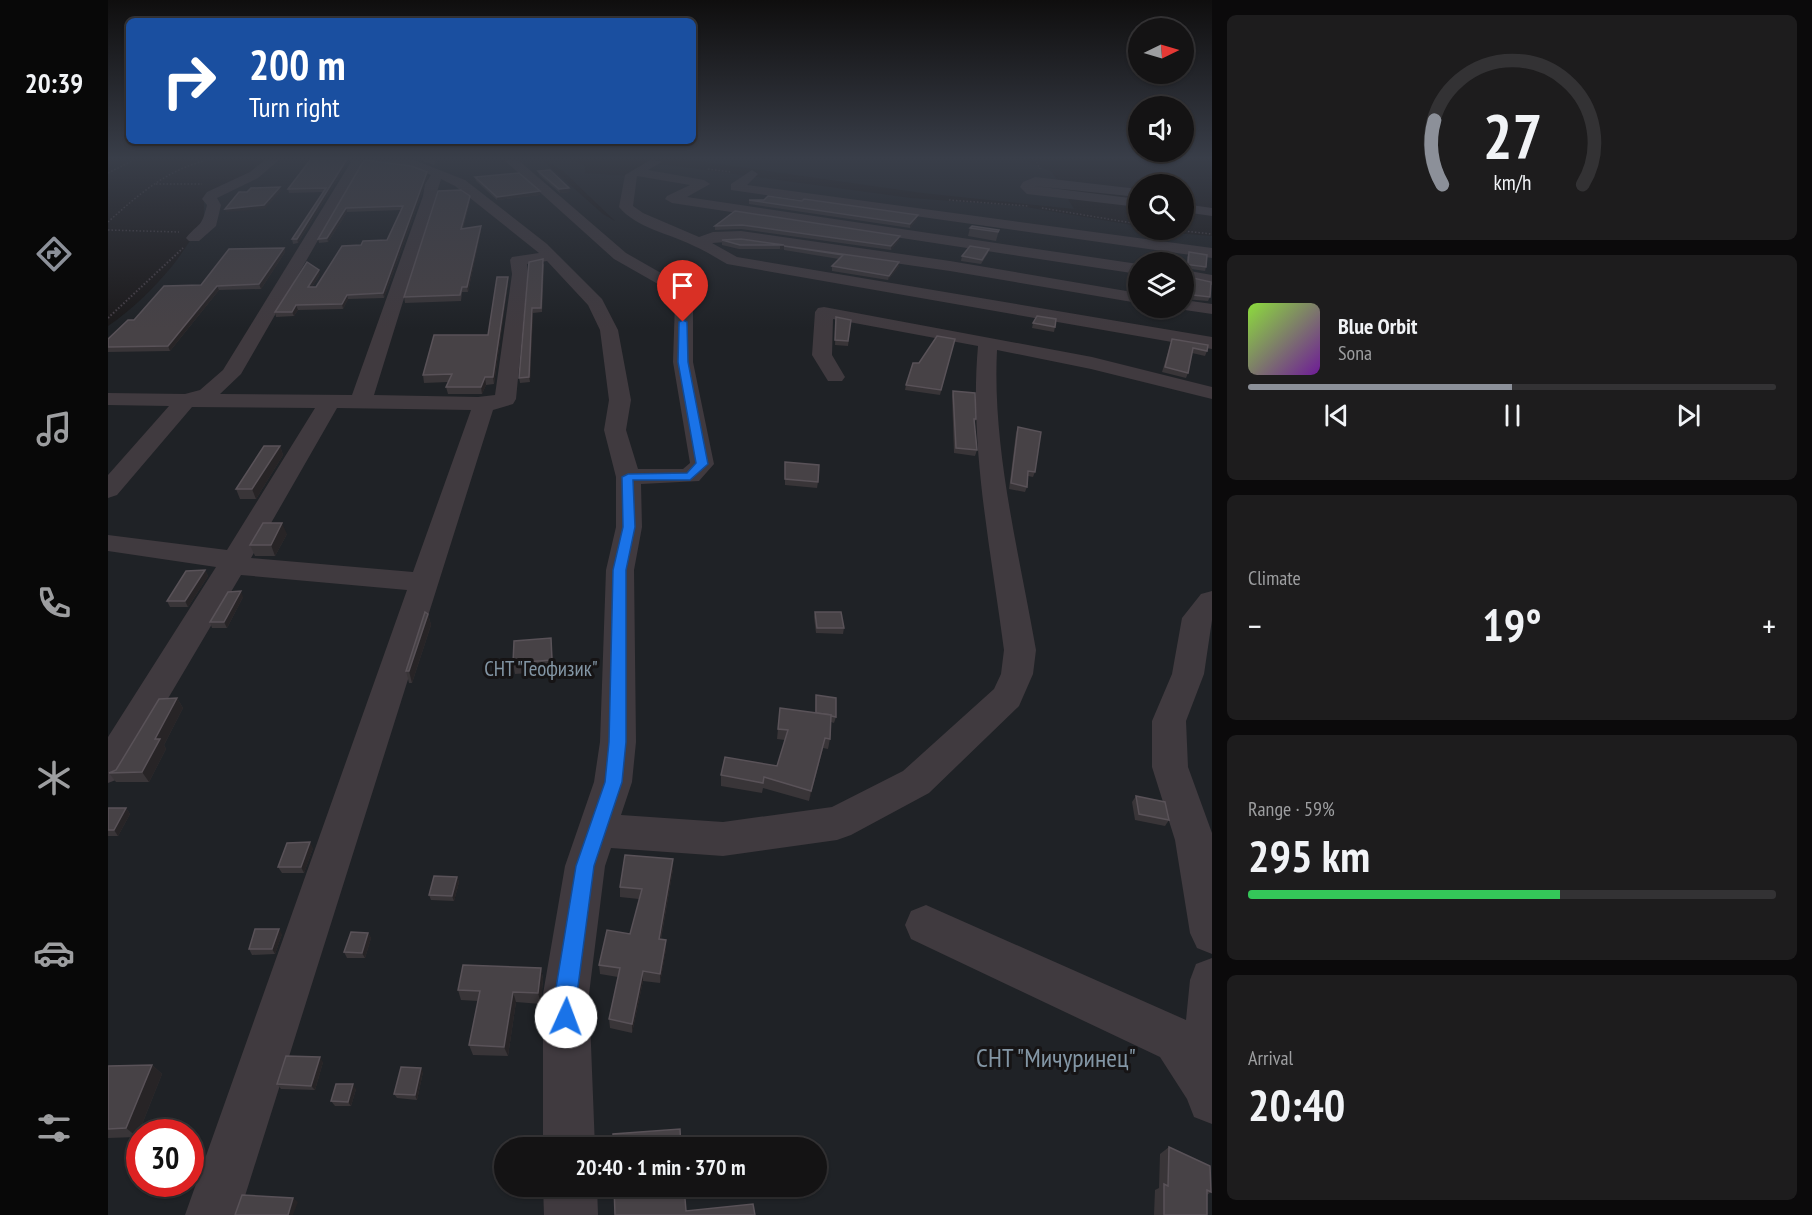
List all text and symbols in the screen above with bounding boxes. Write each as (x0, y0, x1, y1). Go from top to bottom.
north arrow (1128, 18, 1194, 84)
map controls (1128, 18, 1194, 318)
text: 200 m (249, 37, 346, 92)
icon: right (150, 42, 228, 120)
text: 20:39 (25, 66, 83, 100)
text: Turn right (249, 90, 340, 124)
text: 27 (1482, 95, 1542, 176)
button: sound (1128, 96, 1194, 162)
text: km/h (1493, 168, 1531, 196)
button: search (1128, 174, 1194, 240)
icon: directions (33, 233, 75, 275)
button: layers (1128, 252, 1194, 318)
pin (657, 260, 708, 322)
icon: arrive (666, 269, 699, 302)
text: Blue Orbit (1338, 312, 1417, 340)
text: Sona (1338, 340, 1372, 366)
icon: previous (1320, 399, 1353, 432)
icon: pause (1496, 399, 1529, 432)
icon: next (1672, 399, 1705, 432)
icon: music (33, 408, 75, 450)
text: Climate (1248, 565, 1301, 591)
icon: phone (33, 582, 75, 624)
text: 19° (1482, 595, 1542, 653)
text: − (1248, 604, 1262, 647)
text: + (1762, 604, 1776, 647)
park label: СНТ "Геофизик" (484, 655, 598, 682)
icon: climate (33, 757, 75, 799)
text: Range · 59% (1248, 796, 1335, 822)
text: 295 km (1248, 826, 1370, 884)
icon: car (33, 932, 75, 974)
position arrow (534, 985, 598, 1049)
park label: СНТ "Мичуринец" (976, 1041, 1136, 1074)
text: Arrival (1248, 1045, 1293, 1071)
text: 20:40 (1248, 1075, 1345, 1133)
icon: filters (33, 1107, 75, 1149)
speed limit sign: 30 (126, 1119, 204, 1197)
text: 20:40 · 1 min · 370 m (575, 1153, 746, 1181)

